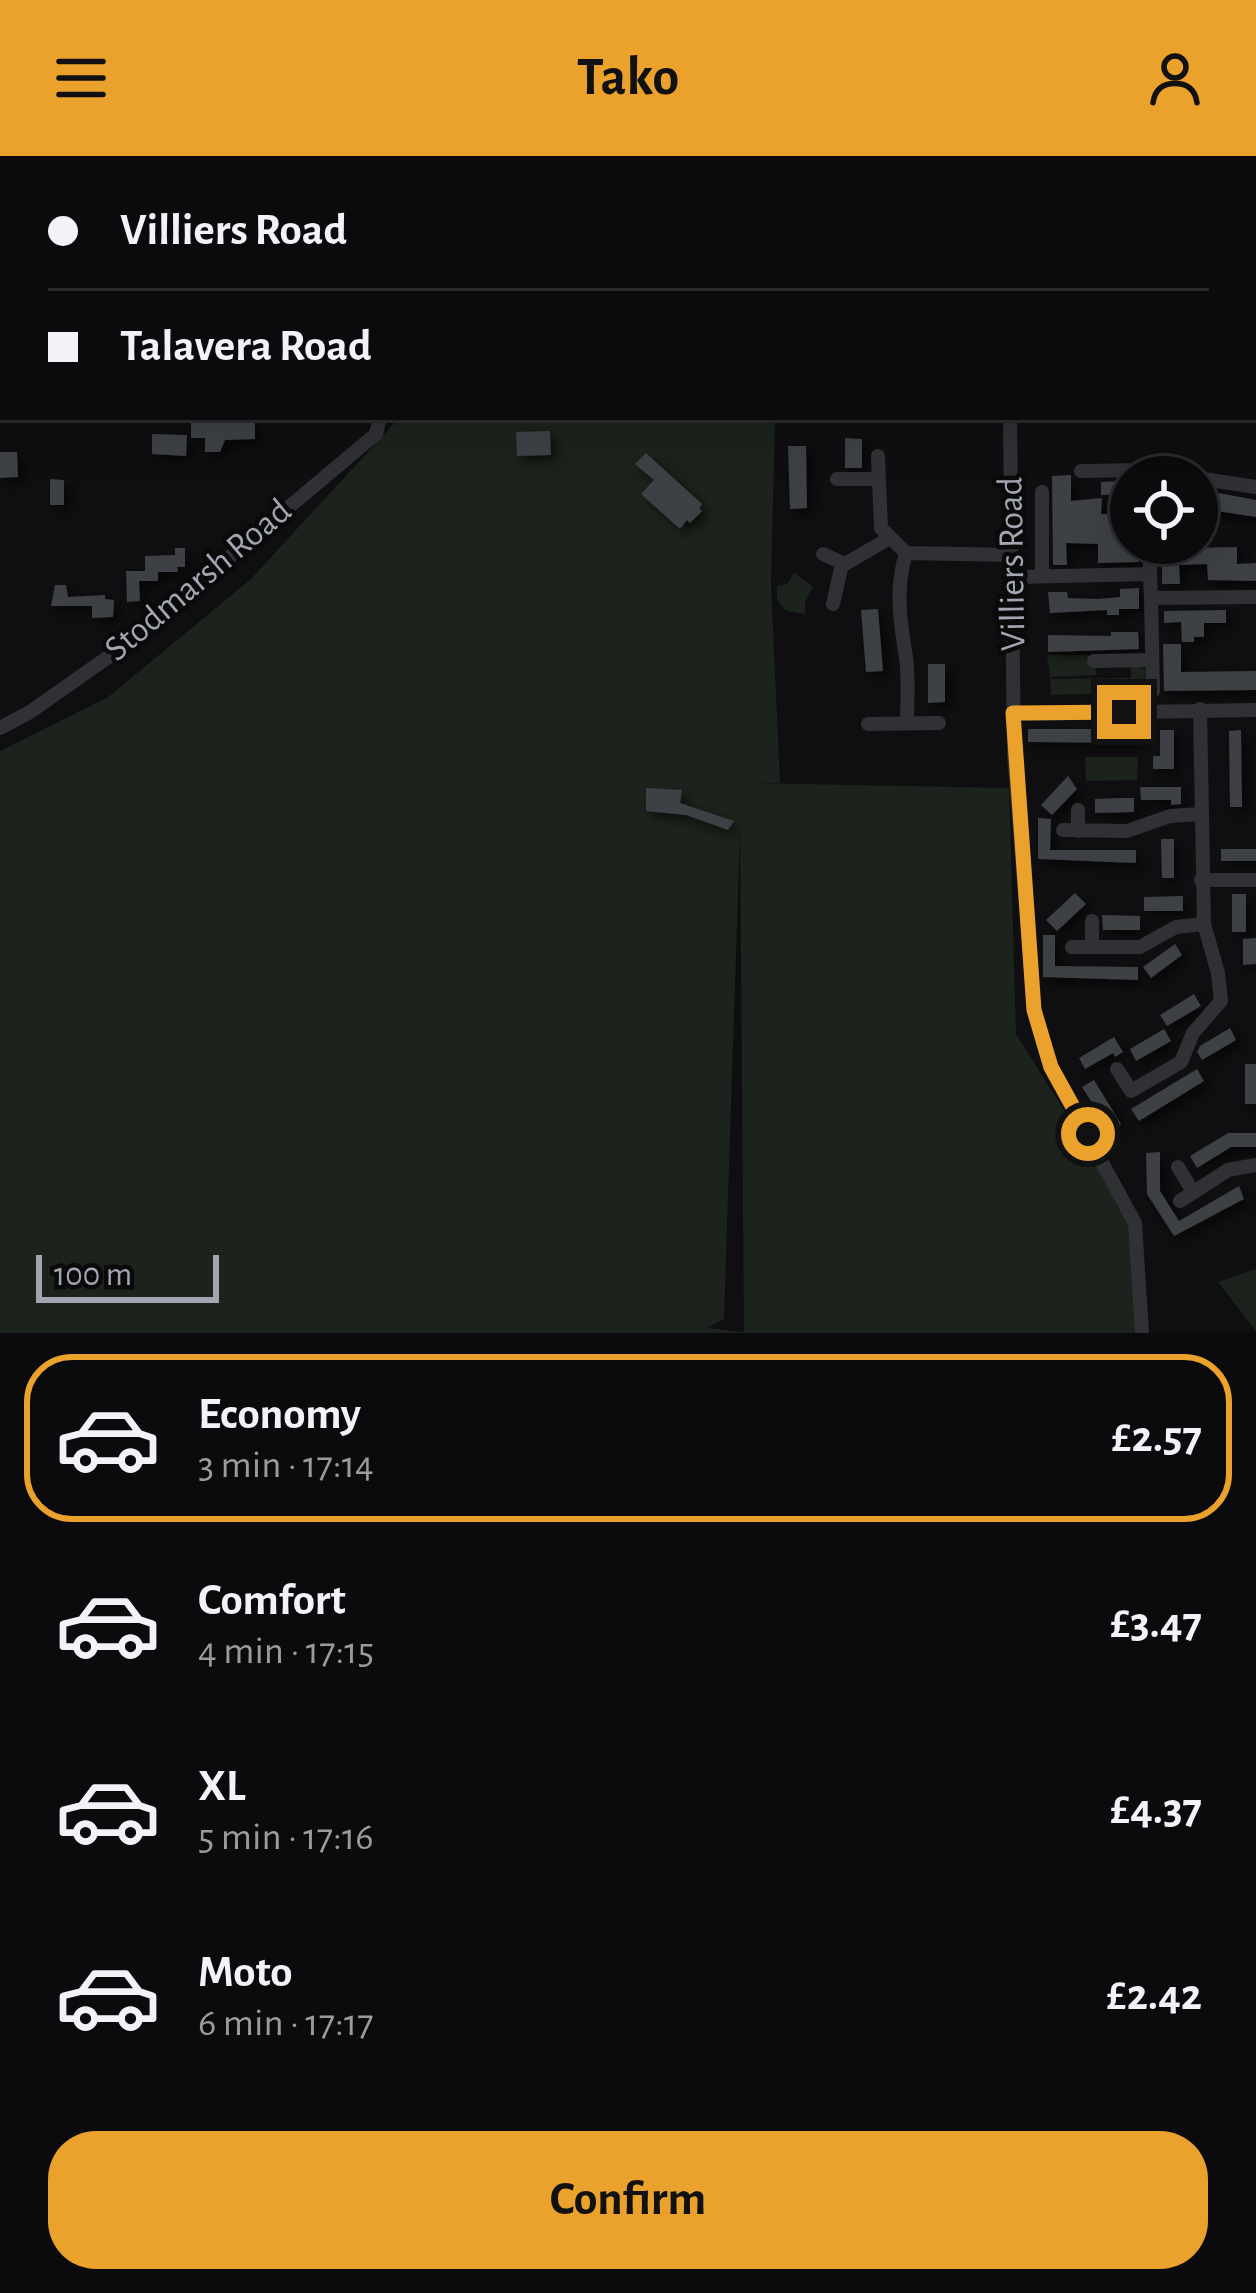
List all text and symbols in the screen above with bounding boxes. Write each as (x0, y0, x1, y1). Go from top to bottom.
icon: menu (48, 45, 114, 111)
icon: person (1142, 45, 1208, 111)
text: Tako (577, 51, 679, 105)
text: Villiers Road (120, 208, 347, 253)
text: Talavera Road (120, 324, 372, 369)
map controls (1110, 456, 1218, 564)
button: locate (1110, 456, 1218, 564)
street label: Villiers Road (992, 476, 1032, 652)
street label: Stodmarsh Road (98, 492, 298, 668)
route end (1097, 685, 1151, 739)
route start (1061, 1107, 1115, 1161)
scale bar (36, 1249, 219, 1302)
text: 100 m (54, 1259, 132, 1292)
icon: car (54, 1384, 162, 1492)
text: Economy (198, 1392, 361, 1437)
text: £2.57 (1112, 1415, 1202, 1460)
text: 3 min · 17:14 (198, 1446, 374, 1485)
icon: car (54, 1570, 162, 1678)
text: Comfort (198, 1578, 346, 1623)
text: £3.47 (1110, 1601, 1202, 1646)
text: 4 min · 17:15 (198, 1632, 374, 1671)
icon: car (54, 1756, 162, 1864)
text: XL (198, 1764, 246, 1809)
text: £4.37 (1110, 1787, 1202, 1832)
text: 5 min · 17:16 (198, 1818, 374, 1857)
icon: car (54, 1942, 162, 2050)
text: Moto (198, 1950, 293, 1995)
text: £2.42 (1107, 1973, 1202, 2018)
text: 6 min · 17:17 (198, 2004, 374, 2043)
button: Confirm (48, 2131, 1208, 2269)

